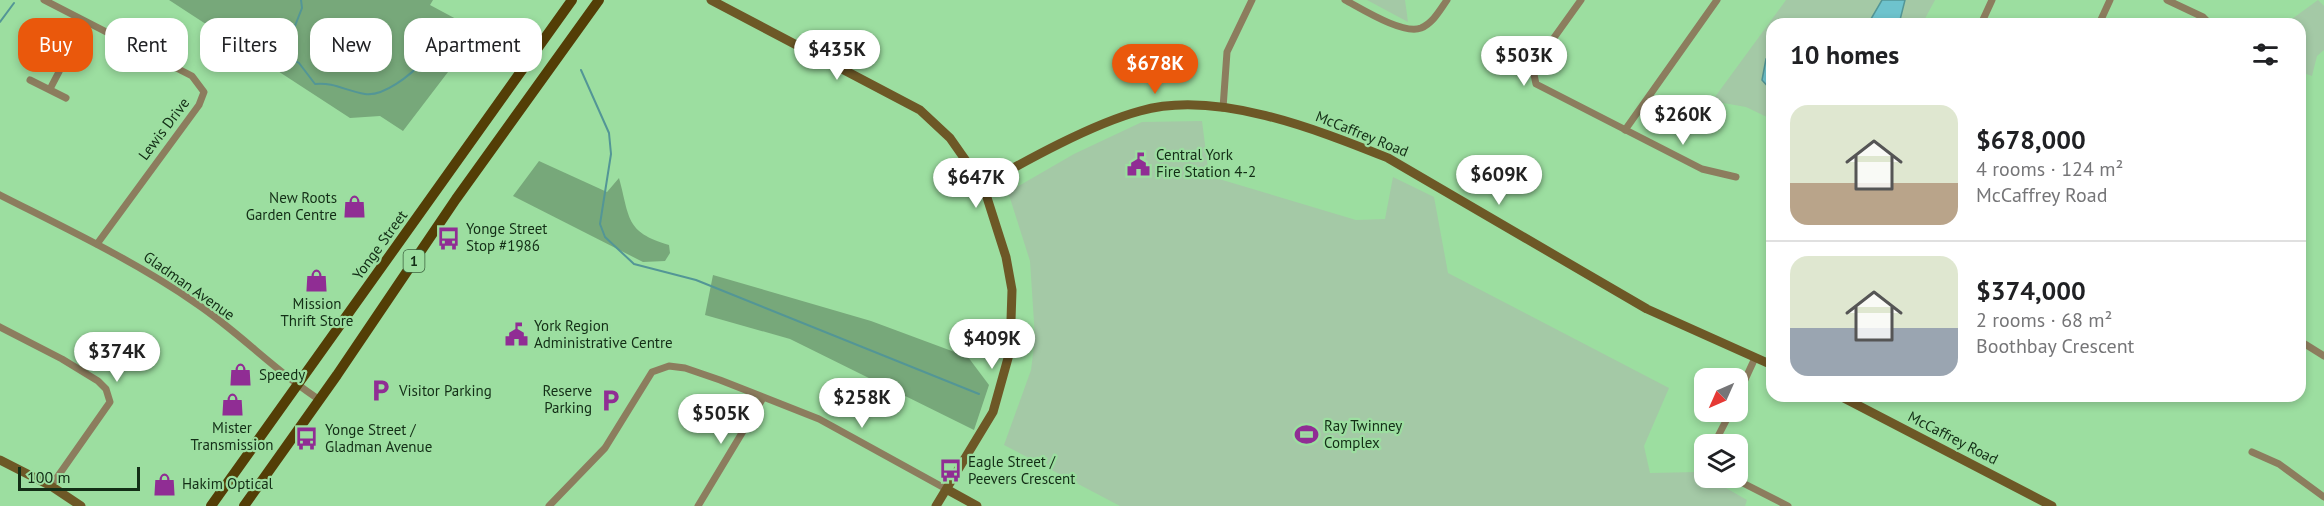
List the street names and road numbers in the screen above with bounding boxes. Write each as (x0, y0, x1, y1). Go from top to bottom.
street label: Lewis Drive (134, 94, 193, 164)
street label: McCaffrey Road (1313, 106, 1411, 161)
street label: Yonge Street (348, 206, 411, 283)
street label: Gladman Avenue (140, 247, 239, 324)
road number: 1 (404, 250, 424, 272)
street label: McCaffrey Road (1905, 407, 2001, 468)

